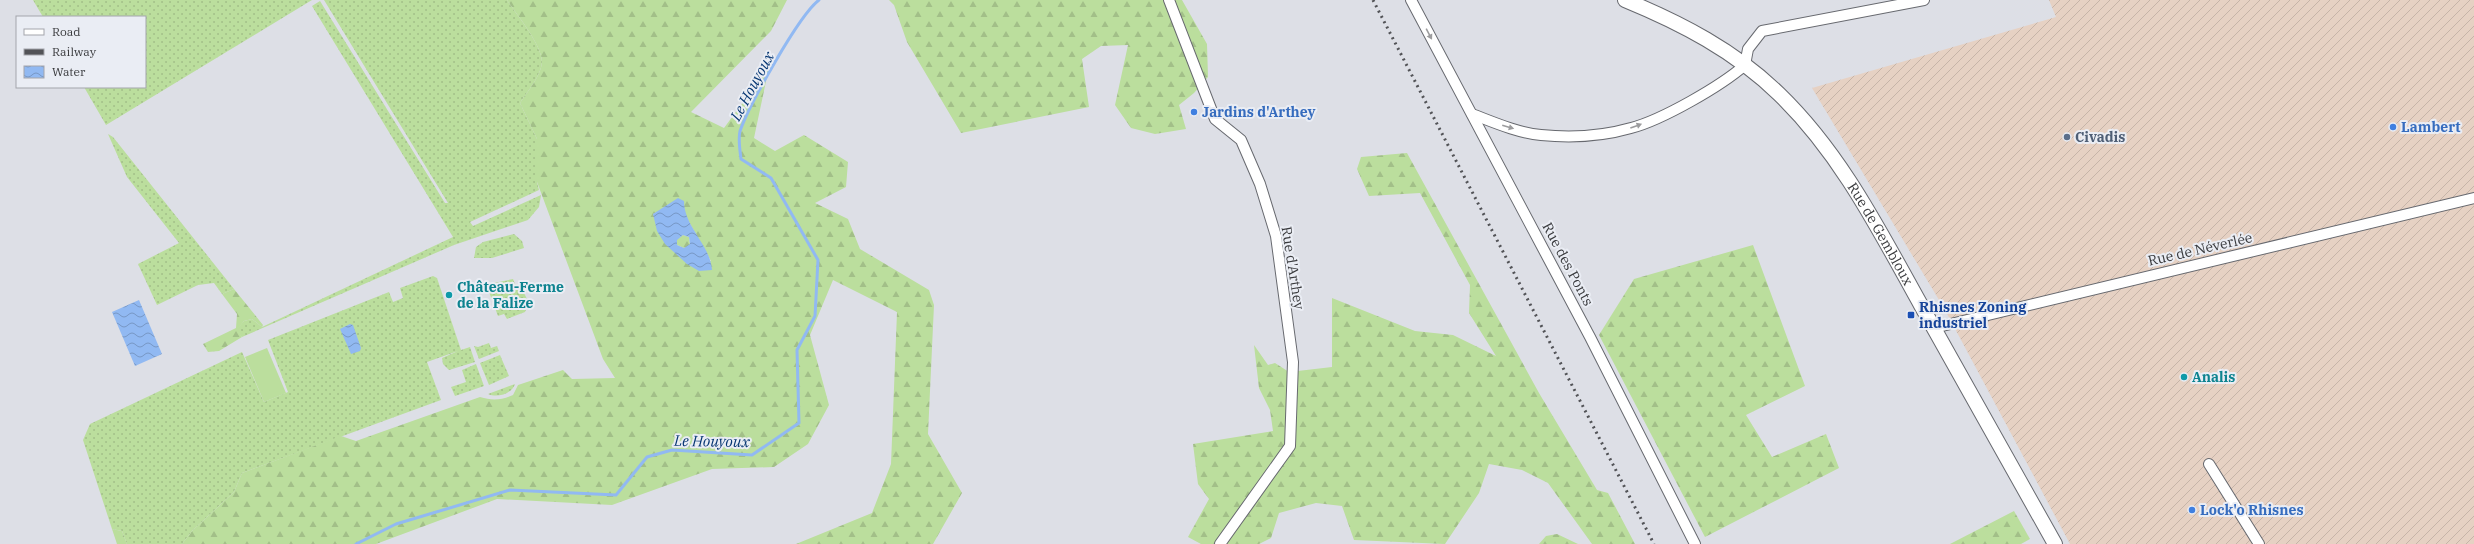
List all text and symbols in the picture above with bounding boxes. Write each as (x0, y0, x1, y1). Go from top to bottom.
legend (16, 16, 146, 88)
text: Road (52, 24, 81, 39)
one-way arrow (1426, 29, 1433, 40)
text: Railway (52, 44, 97, 59)
water label: Le Houyoux (725, 48, 778, 125)
text: Water (52, 64, 86, 79)
place label: Jardins d'Arthey (1202, 103, 1316, 121)
marker: Jardins d'Arthey (1189, 107, 1199, 117)
place label: Lambert (2401, 118, 2461, 136)
one-way arrow (1631, 122, 1643, 128)
marker: Lambert (2388, 122, 2398, 132)
one-way arrow (1502, 124, 1515, 130)
place label: Civadis (2075, 128, 2125, 146)
marker: Civadis (2062, 132, 2072, 142)
street label: Rue de Gembloux (1844, 179, 1917, 289)
street label: Rue des Ponts (1538, 219, 1598, 309)
street label: Rue d'Arthey (1278, 225, 1309, 311)
street label: Rue de Néverlée (2146, 228, 2254, 270)
place label: Château-Ferme de la Falize (457, 278, 564, 312)
marker: Château-Ferme de la Falize (444, 290, 454, 300)
place label: Rhisnes Zoning industriel (1919, 298, 2027, 332)
marker: Rhisnes Zoning industriel (1906, 310, 1916, 320)
place label: Analis (2192, 368, 2235, 386)
marker: Analis (2179, 372, 2189, 382)
water label: Le Houyoux (673, 431, 751, 451)
place label: Lock'o Rhisnes (2200, 501, 2304, 519)
marker: Lock'o Rhisnes (2187, 505, 2197, 515)

